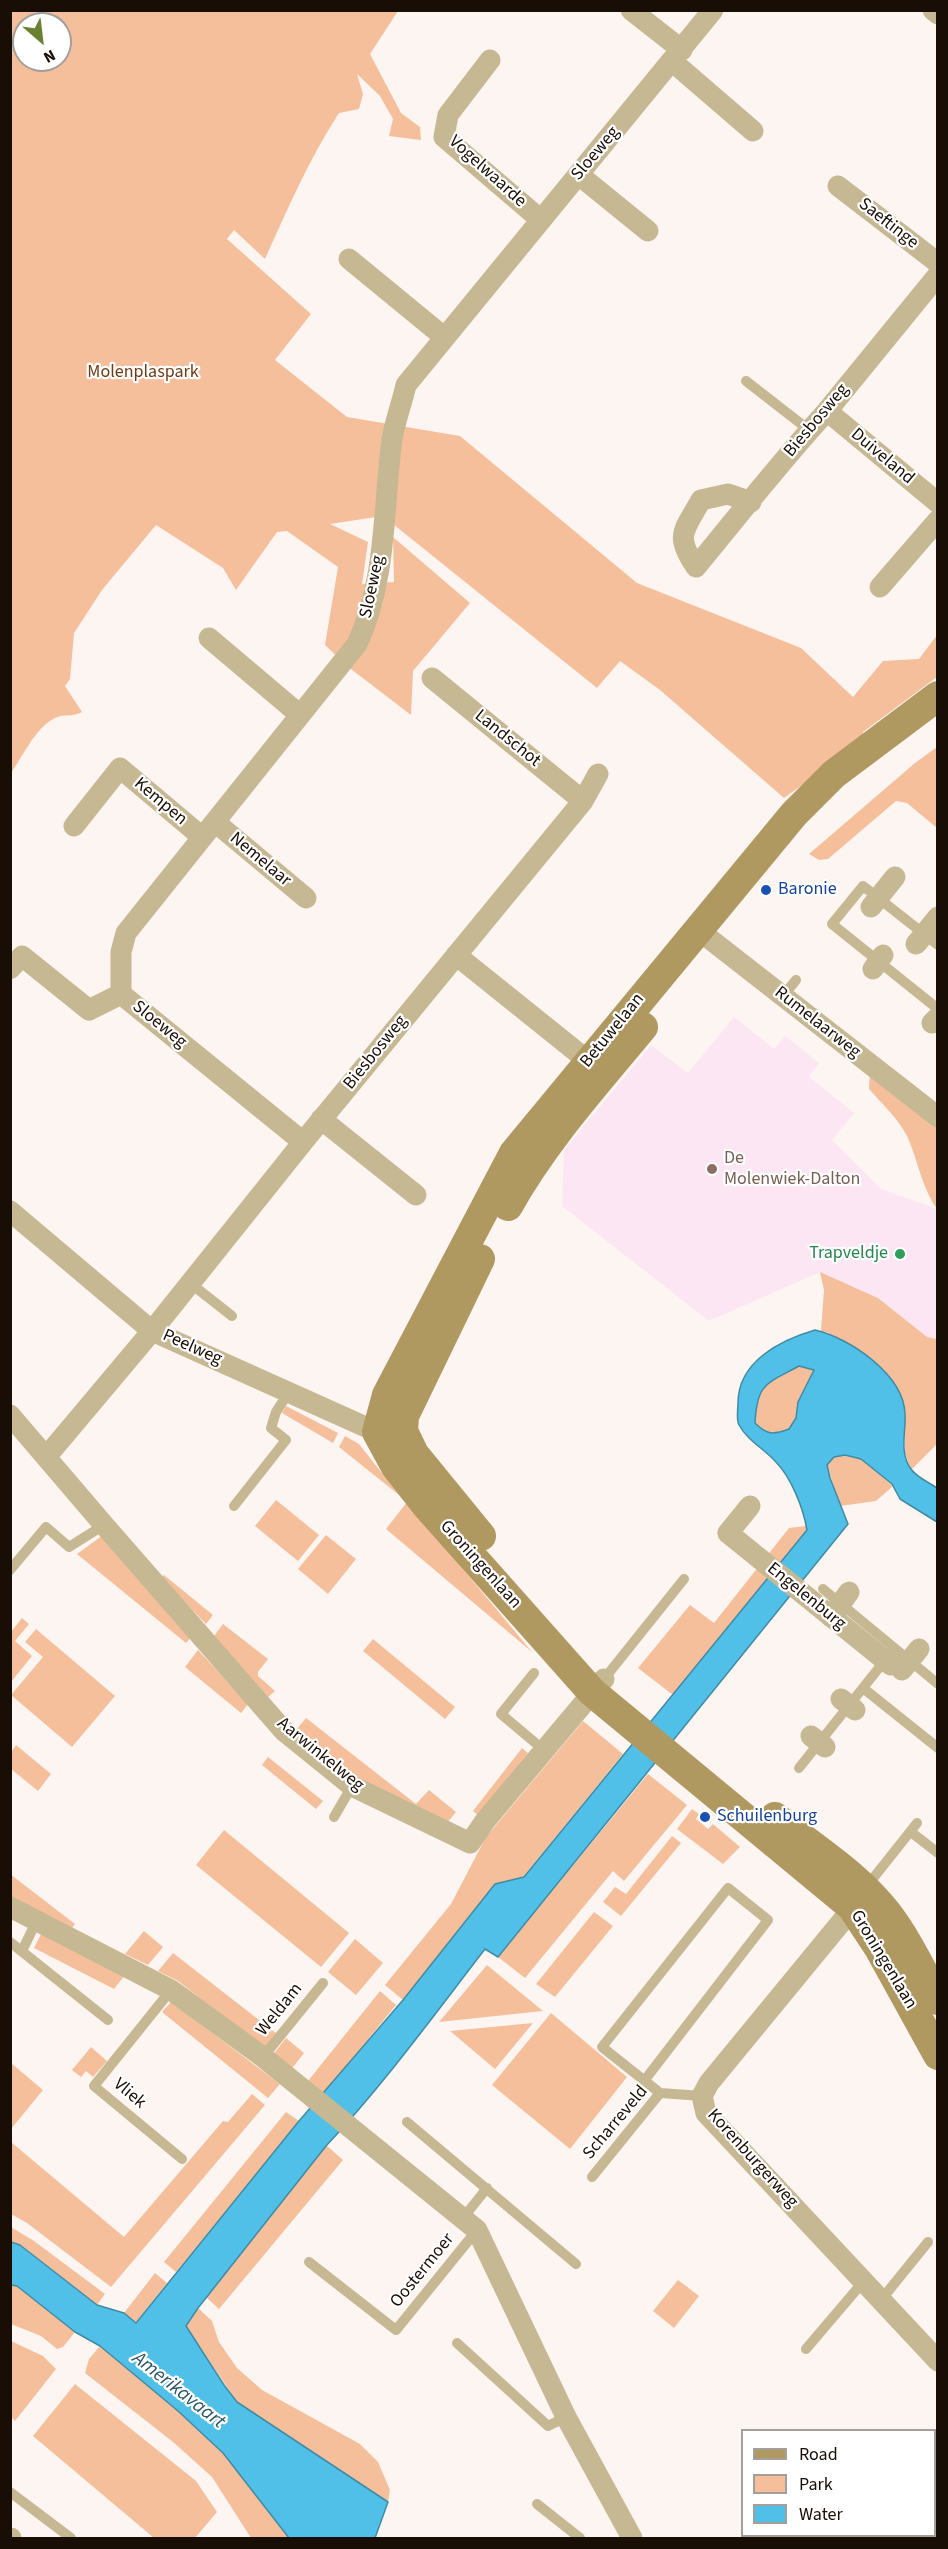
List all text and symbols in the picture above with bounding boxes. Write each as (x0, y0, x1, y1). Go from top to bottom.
north arrow (12, 12, 72, 72)
text: N (40, 44, 59, 68)
street label: Sloeweg (567, 123, 625, 185)
street label: Vogelwaarde (444, 132, 530, 212)
street label: Saeftinge (854, 194, 922, 254)
park label: Molenplaspark (87, 362, 199, 384)
street label: Biesbosweg (780, 380, 854, 462)
street label: Duiveland (846, 424, 918, 490)
street label: Sloeweg (356, 554, 390, 620)
street label: Landschot (470, 706, 544, 772)
street label: Kempen (129, 774, 191, 830)
street label: Nemelaar (225, 828, 295, 892)
place label: Baronie (778, 879, 837, 901)
marker: Baronie (759, 883, 773, 897)
street label: Rumelaarweg (769, 983, 865, 1063)
street label: Betuwelaan (576, 989, 650, 1073)
street label: Sloeweg (127, 997, 191, 1053)
street label: Biesbosweg (339, 1011, 413, 1095)
place label: De Molenwiek-Dalton (724, 1148, 860, 1190)
marker: De Molenwiek-Dalton (705, 1162, 719, 1176)
place label: Trapveldje (809, 1243, 888, 1265)
marker: Trapveldje (893, 1247, 907, 1261)
street label: Peelweg (159, 1325, 225, 1371)
street label: Groningenlaan (435, 1516, 525, 1614)
street label: Engelenburg (762, 1559, 850, 1635)
street label: Aarwinkelweg (272, 1713, 368, 1797)
place label: Schuilenburg (717, 1806, 817, 1828)
marker: Schuilenburg (698, 1810, 712, 1824)
street label: Groningenlaan (845, 1907, 921, 2013)
street label: Weldam (252, 1979, 308, 2041)
street label: Vliek (108, 2074, 150, 2114)
street label: Scharreveld (579, 2082, 653, 2164)
street label: Korenburgerweg (702, 2105, 802, 2213)
street label: Oostermoer (386, 2229, 460, 2313)
water label: Amerikavaart (127, 2347, 229, 2435)
legend (741, 2429, 936, 2537)
text: Road (799, 2442, 838, 2467)
text: Park (799, 2472, 833, 2497)
text: Water (799, 2502, 843, 2527)

